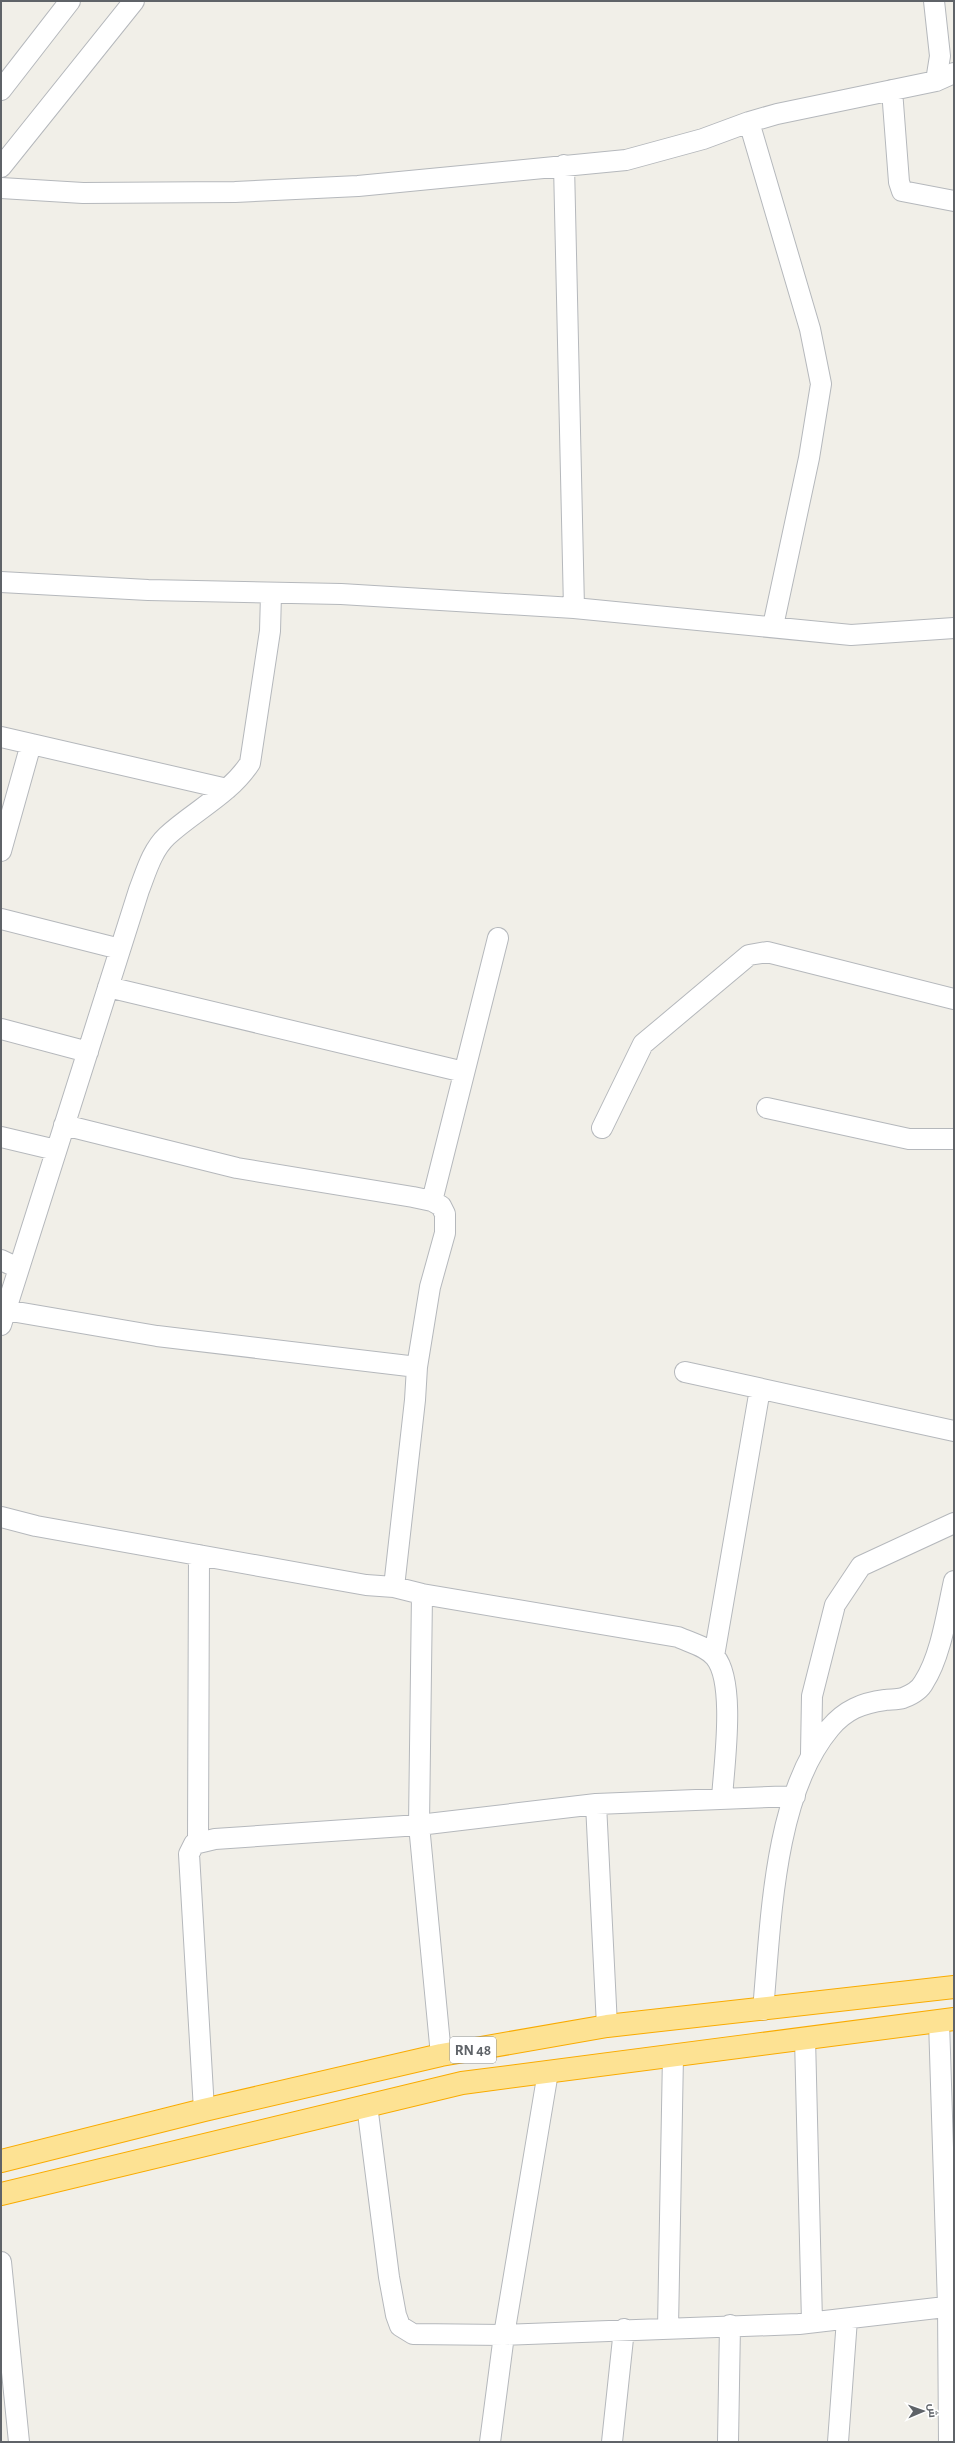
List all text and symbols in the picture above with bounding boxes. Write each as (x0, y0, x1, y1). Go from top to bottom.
road number: RN 48 (450, 2037, 496, 2063)
north arrow (903, 2391, 943, 2431)
text: ش (926, 2403, 938, 2418)

